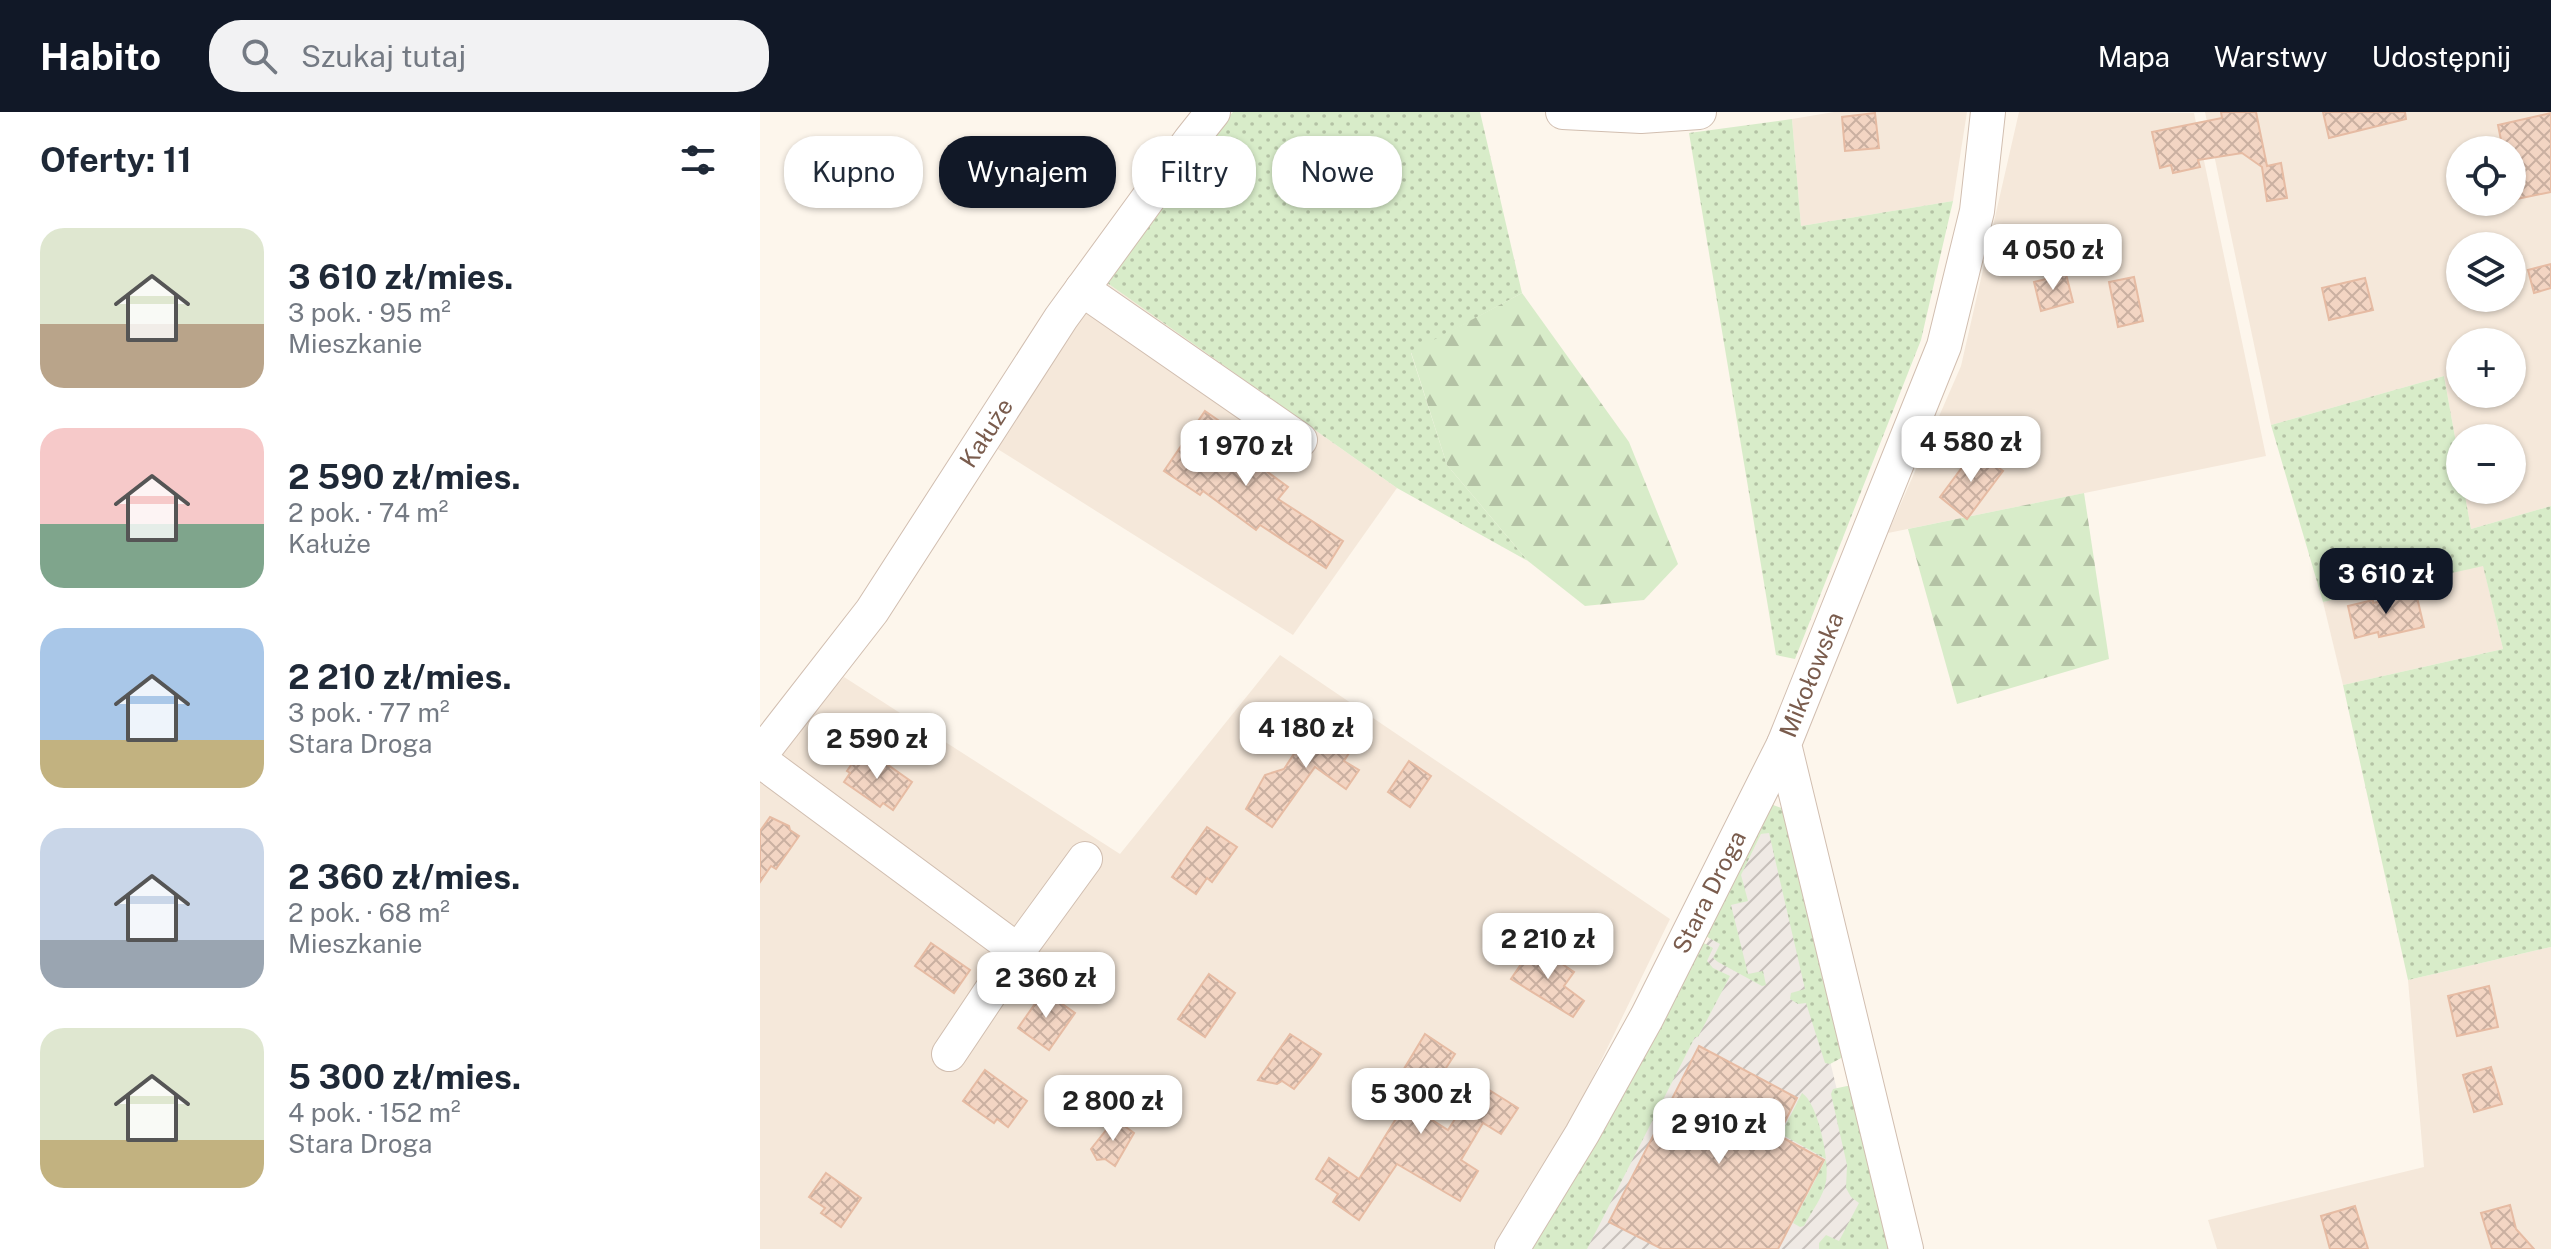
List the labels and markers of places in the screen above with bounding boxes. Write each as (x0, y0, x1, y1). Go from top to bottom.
pin: 4 050 zł (1970, 224, 2136, 292)
pin: 4 580 zł (1888, 416, 2054, 484)
pin: 1 970 zł (1163, 420, 1329, 488)
pin: 3 610 zł (2303, 548, 2469, 616)
pin: 4 180 zł (1223, 702, 1389, 770)
pin: 2 590 zł (794, 713, 960, 781)
pin: 2 210 zł (1465, 913, 1631, 981)
pin: 2 360 zł (963, 952, 1129, 1020)
pin: 5 300 zł (1338, 1068, 1504, 1136)
pin: 2 800 zł (1030, 1075, 1196, 1143)
pin: 2 910 zł (1636, 1098, 1802, 1166)

